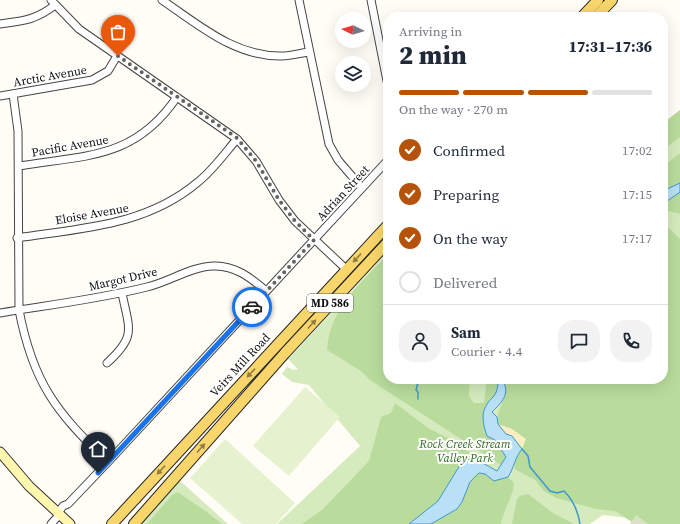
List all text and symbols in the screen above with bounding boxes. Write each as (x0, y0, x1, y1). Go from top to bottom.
north arrow (335, 12, 371, 48)
map controls (335, 12, 371, 92)
pin (101, 15, 135, 56)
icon: bag (107, 21, 129, 43)
text: Arriving in (399, 23, 462, 40)
text: 17:31–17:36 (569, 36, 652, 57)
text: 2 min (399, 37, 467, 73)
button: layers (335, 56, 371, 92)
street label: Arctic Avenue (12, 62, 88, 90)
text: On the way · 270 m (399, 101, 508, 118)
street label: Pacific Avenue (30, 131, 110, 161)
icon: check (399, 139, 421, 161)
text: Confirmed (433, 140, 505, 161)
text: 17:02 (622, 142, 652, 159)
street label: Adrian Street (313, 162, 373, 224)
icon: check (399, 183, 421, 205)
text: Preparing (433, 184, 499, 205)
text: 17:15 (622, 186, 652, 203)
street label: Eloise Avenue (54, 200, 130, 228)
icon: check (399, 227, 421, 249)
text: On the way (433, 228, 508, 249)
text: 17:17 (622, 230, 652, 247)
one-way arrow (353, 253, 362, 263)
street label: Margot Drive (87, 263, 159, 295)
text: Delivered (433, 272, 497, 293)
courier (232, 287, 272, 327)
road number: MD 586 (307, 294, 353, 312)
icon: car (241, 296, 263, 318)
one-way arrow (307, 319, 316, 329)
button: person (399, 320, 441, 362)
button: chat (558, 320, 600, 362)
button: phone (610, 320, 652, 362)
text: Sam (451, 322, 481, 343)
street label: Veirs Mill Road (206, 330, 274, 400)
text: Courier · 4.4 (451, 343, 522, 360)
one-way arrow (246, 368, 255, 378)
pin (81, 432, 115, 473)
park label: Rock Creek Stream Valley Park (418, 436, 511, 466)
icon: home (87, 438, 109, 460)
one-way arrow (196, 442, 205, 453)
one-way arrow (156, 465, 166, 475)

